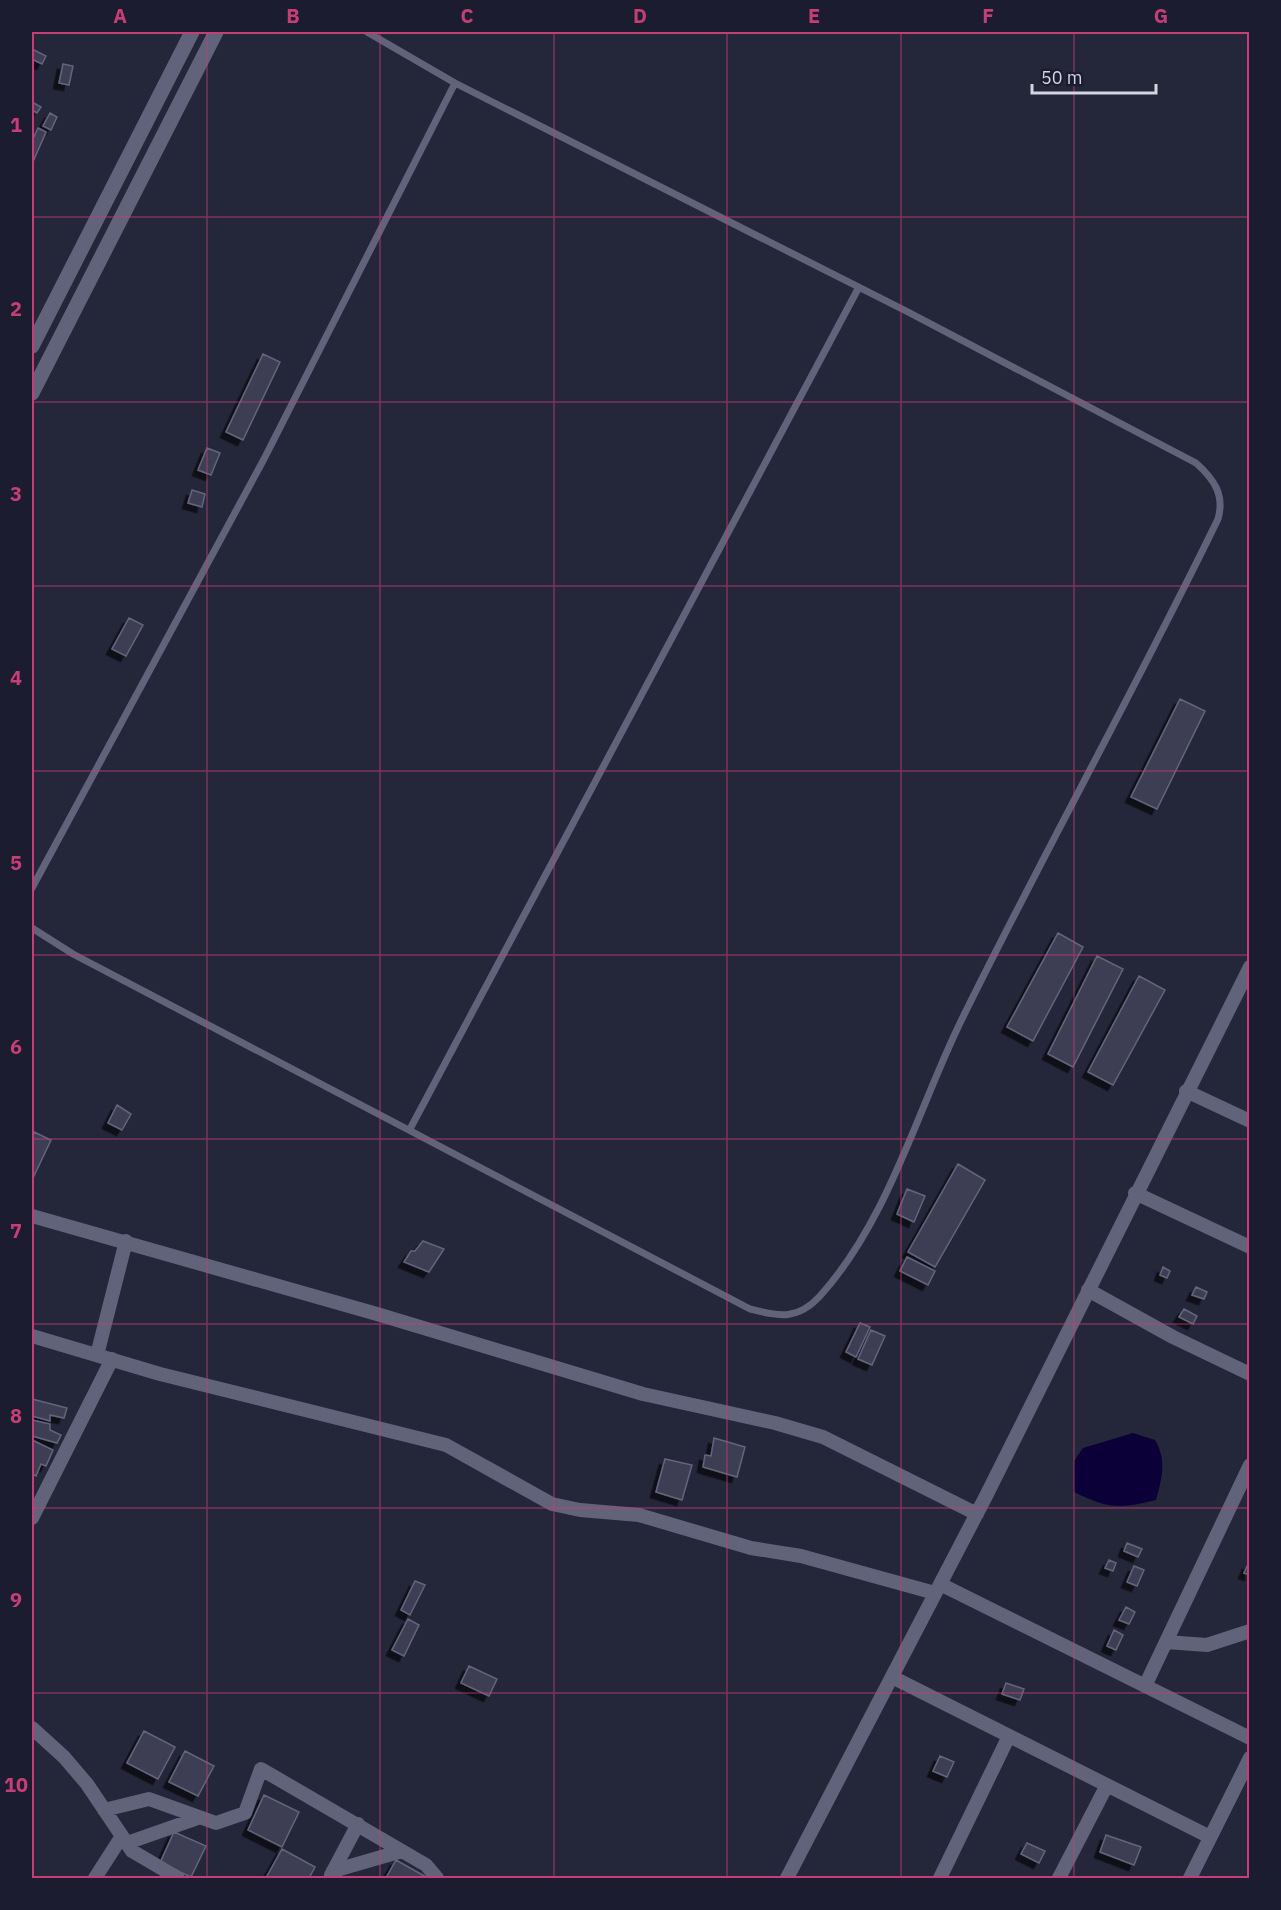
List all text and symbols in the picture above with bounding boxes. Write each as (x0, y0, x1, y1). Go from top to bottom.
text: A (113, 2, 127, 29)
text: B (286, 2, 300, 29)
text: C (460, 2, 474, 29)
text: D (633, 2, 647, 29)
text: E (808, 2, 820, 29)
text: F (982, 2, 994, 29)
text: G (1154, 2, 1168, 29)
scale bar (1032, 57, 1156, 95)
text: 50 m (1041, 66, 1083, 89)
text: 1 (10, 111, 22, 138)
text: 2 (10, 295, 22, 322)
text: 3 (10, 480, 22, 507)
text: 4 (10, 664, 22, 691)
text: 5 (10, 849, 22, 876)
text: 6 (10, 1033, 22, 1060)
text: 7 (10, 1217, 22, 1244)
text: 8 (10, 1402, 22, 1429)
text: 9 (10, 1586, 22, 1613)
text: 10 (4, 1771, 28, 1798)

